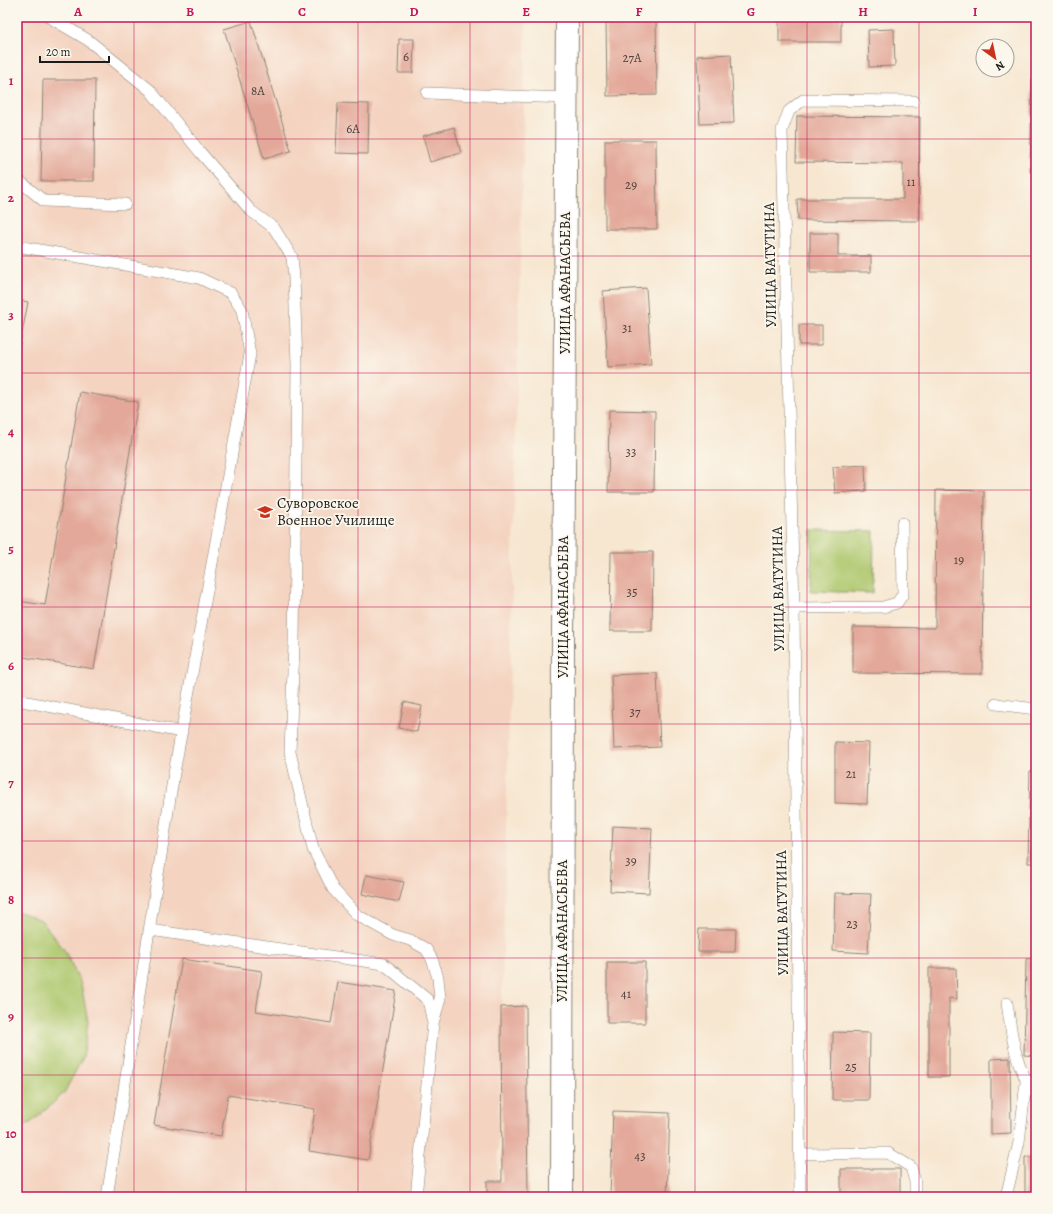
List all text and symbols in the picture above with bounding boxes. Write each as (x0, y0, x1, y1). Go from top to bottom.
text: A (73, 3, 83, 20)
text: B (186, 3, 194, 20)
text: C (298, 3, 306, 20)
text: D (409, 3, 419, 20)
text: E (522, 3, 530, 20)
text: F (636, 3, 643, 20)
text: G (747, 3, 755, 20)
text: H (858, 3, 868, 20)
text: I (973, 3, 978, 20)
scale bar (40, 38, 109, 64)
north arrow (975, 38, 1015, 78)
text: 20 m (46, 44, 70, 60)
house number: 6 (403, 48, 409, 65)
house number: 27А (622, 49, 642, 66)
text: N (993, 57, 1008, 74)
text: 1 (9, 72, 14, 89)
house number: 8А (251, 82, 265, 99)
house number: 6А (346, 120, 360, 137)
house number: 11 (907, 173, 916, 190)
house number: 29 (625, 176, 637, 193)
text: 2 (8, 189, 15, 206)
street label: УЛИЦА ВАТУТИНА (759, 202, 781, 328)
street label: УЛИЦА АФАНАСЬЕВА (555, 212, 575, 354)
text: 3 (8, 306, 14, 323)
house number: 31 (622, 319, 632, 336)
text: 4 (8, 423, 14, 440)
house number: 33 (626, 443, 636, 460)
place label: Суворовское Военное Училище (277, 493, 395, 530)
school or university icon: Суворовское Военное Училище (256, 503, 274, 521)
street label: УЛИЦА ВАТУТИНА (767, 526, 789, 652)
street label: УЛИЦА АФАНАСЬЕВА (553, 536, 573, 678)
text: 5 (8, 540, 14, 557)
house number: 19 (954, 551, 964, 568)
house number: 35 (627, 583, 638, 600)
text: 6 (8, 657, 14, 674)
house number: 37 (630, 703, 641, 720)
house number: 21 (846, 765, 857, 782)
text: 7 (8, 774, 14, 791)
street label: УЛИЦА ВАТУТИНА (771, 850, 793, 976)
house number: 39 (625, 852, 637, 869)
street label: УЛИЦА АФАНАСЬЕВА (552, 860, 572, 1002)
text: 8 (8, 891, 14, 908)
house number: 23 (846, 915, 858, 932)
house number: 41 (621, 985, 632, 1002)
text: 9 (8, 1008, 14, 1025)
house number: 25 (845, 1058, 857, 1075)
text: 10 (5, 1125, 17, 1142)
house number: 43 (634, 1147, 646, 1164)

